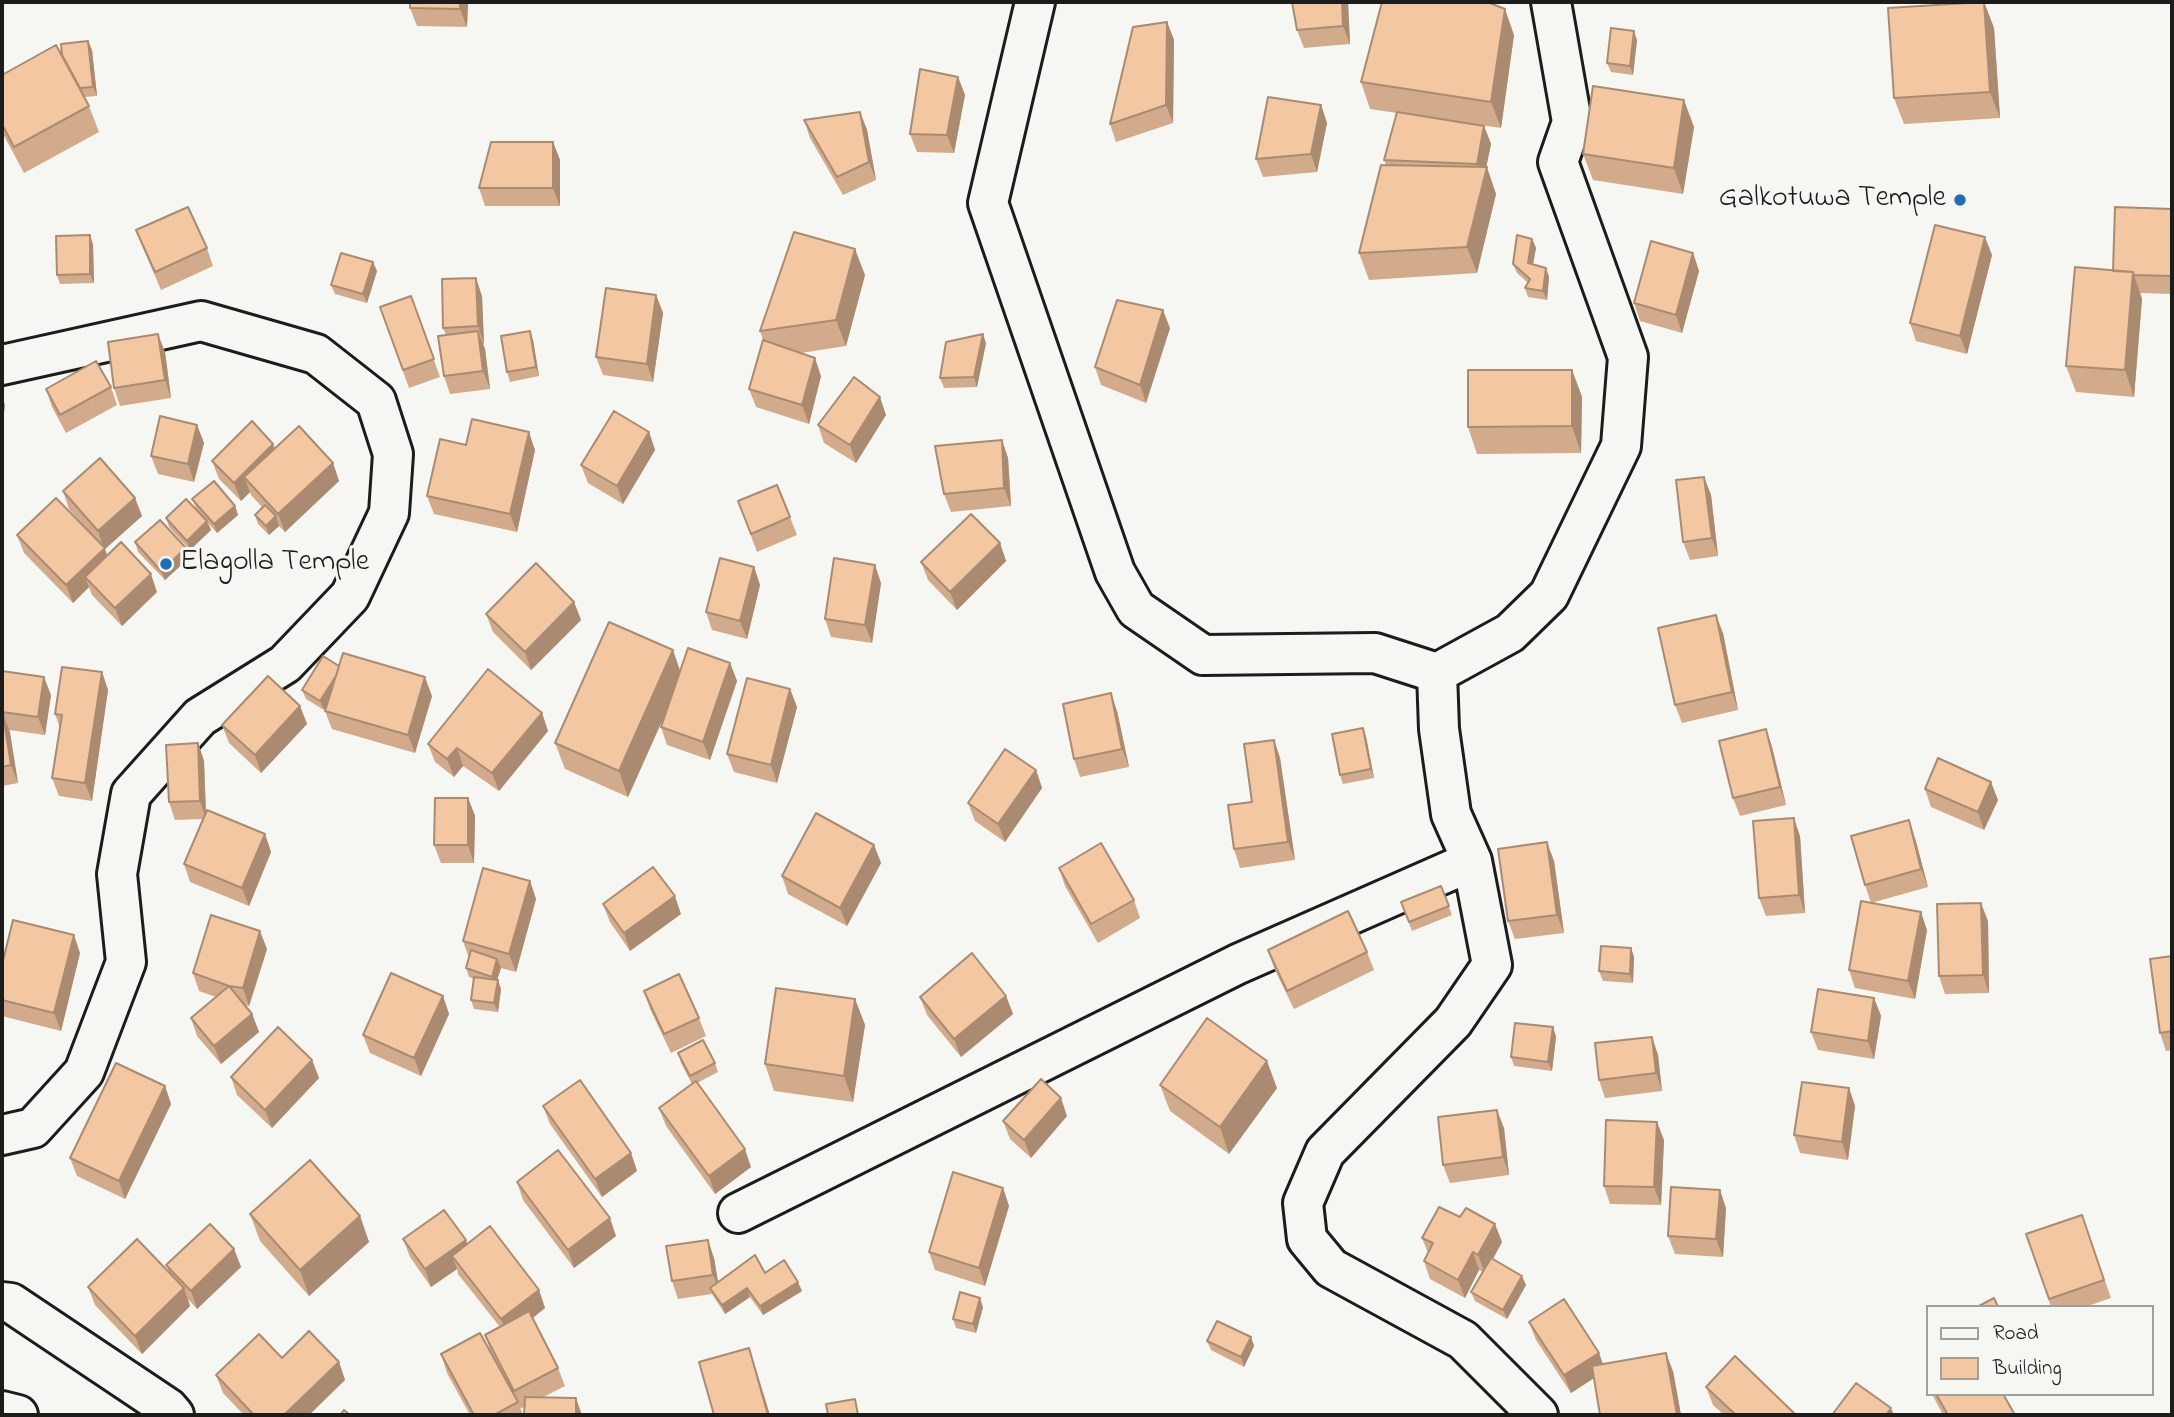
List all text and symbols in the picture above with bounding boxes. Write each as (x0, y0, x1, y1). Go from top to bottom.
place label: Galkotuwa Temple (1719, 182, 1946, 218)
marker: Galkotuwa Temple (1952, 192, 1968, 208)
place label: Elagolla Temple (180, 546, 369, 582)
marker: Elagolla Temple (158, 556, 174, 572)
legend (1926, 1305, 2153, 1396)
text: Road (1993, 1319, 2039, 1349)
text: Building (1993, 1354, 2062, 1384)

